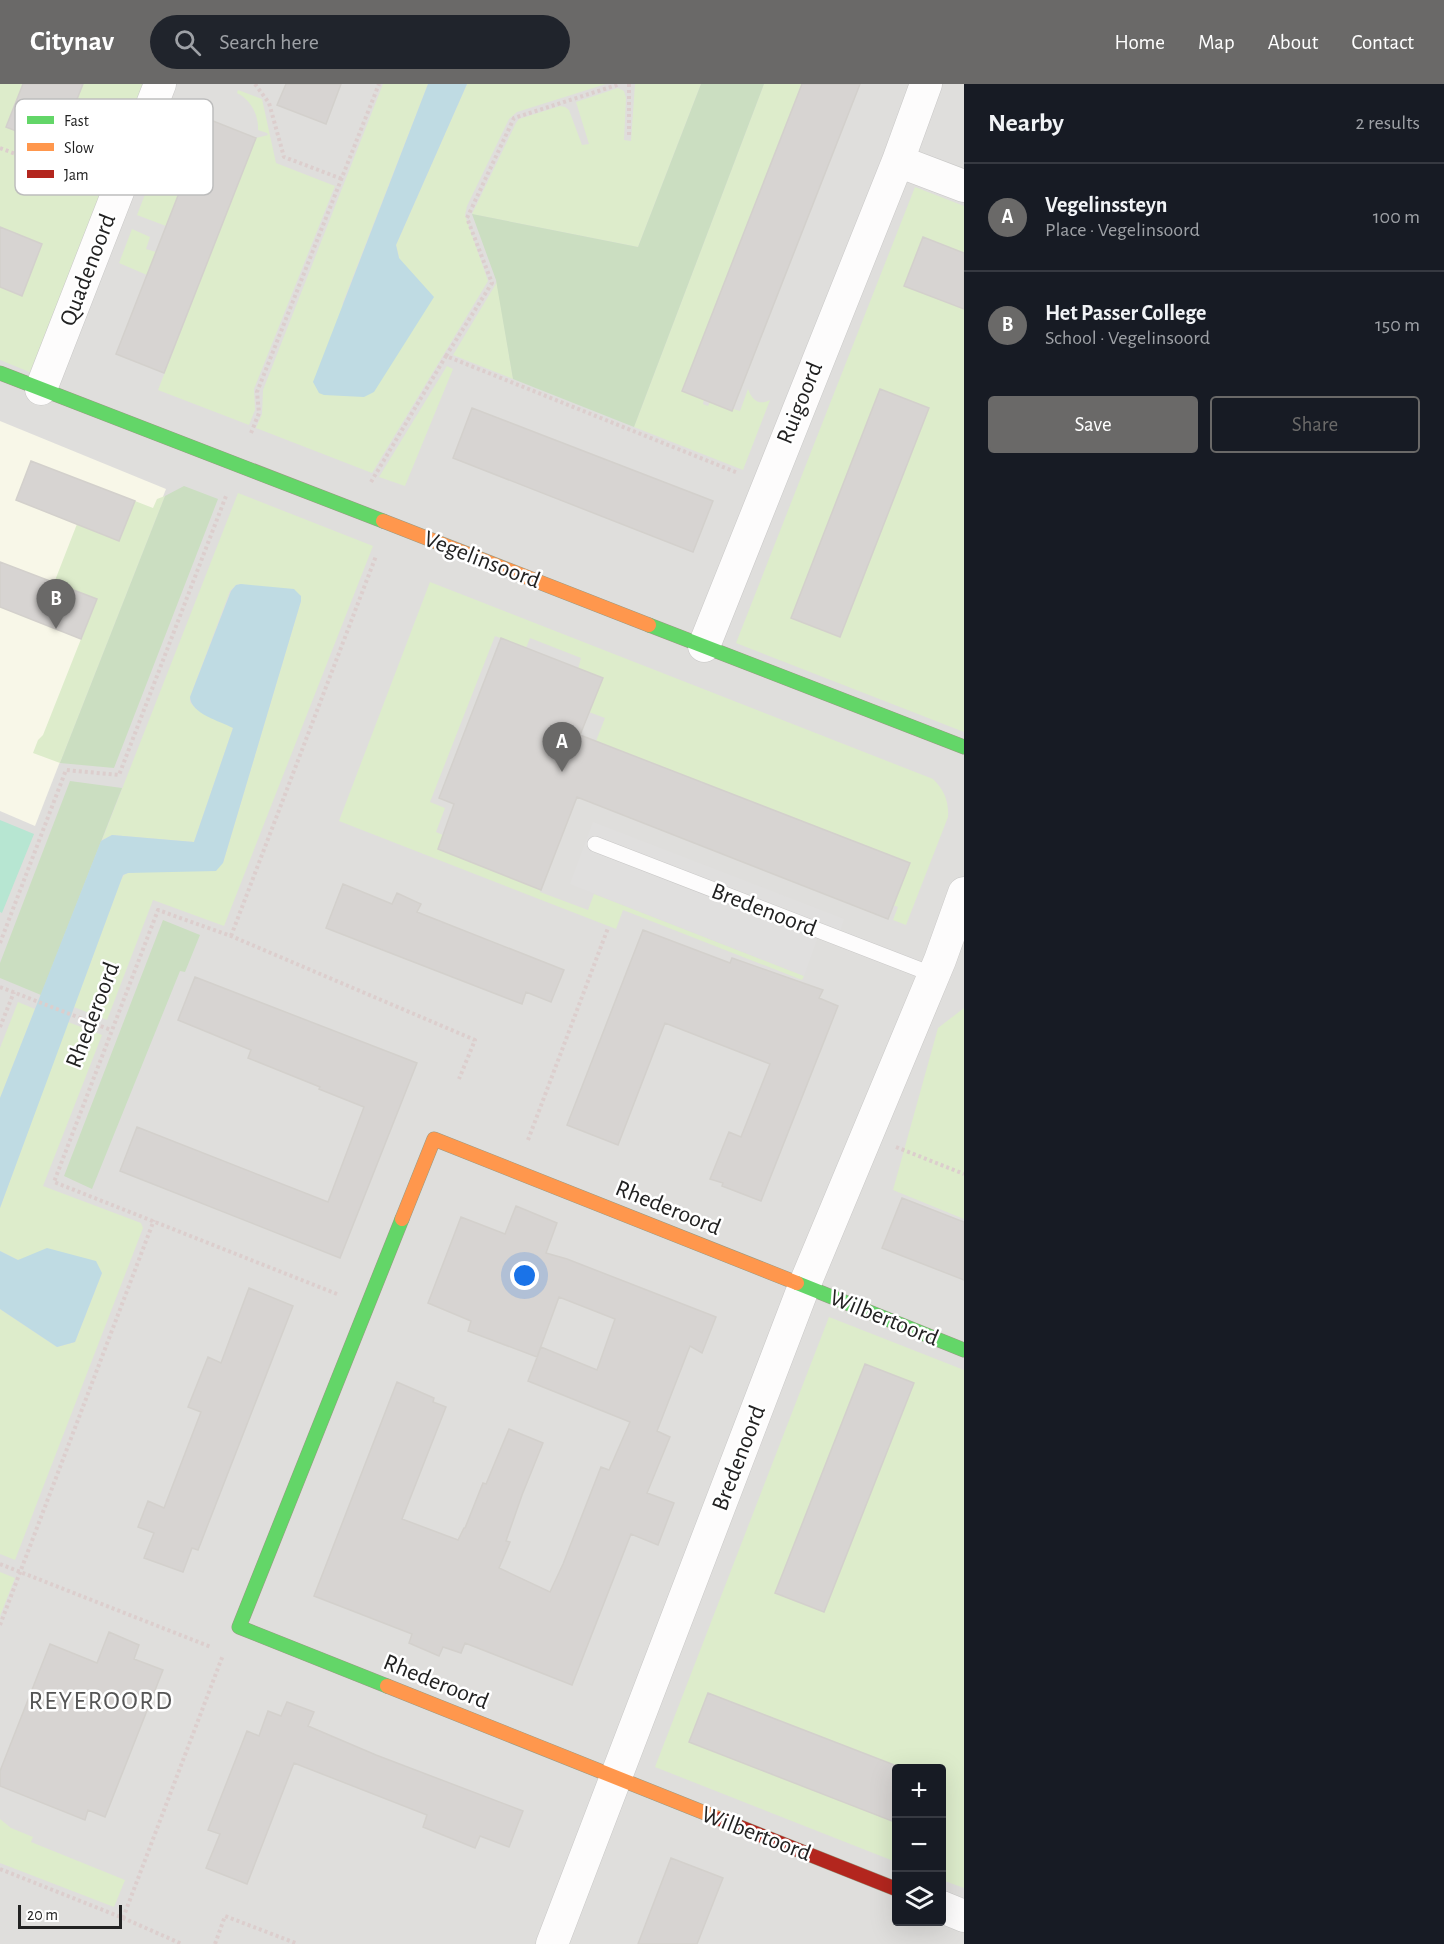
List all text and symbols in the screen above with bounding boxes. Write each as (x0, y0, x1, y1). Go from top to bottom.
search box (150, 15, 570, 69)
icon: search (171, 26, 204, 59)
text: Citynav (30, 28, 114, 56)
text: Search here (219, 31, 319, 53)
text: Home (1114, 32, 1165, 53)
text: Map (1198, 32, 1235, 53)
text: About (1268, 32, 1318, 53)
text: Contact (1351, 32, 1414, 53)
legend (15, 99, 213, 195)
text: Nearby (988, 110, 1064, 136)
text: Fast (64, 113, 89, 129)
text: 2 results (1356, 113, 1420, 133)
text: Slow (64, 140, 94, 156)
text: Jam (64, 167, 89, 183)
text: Vegelinssteyn (1045, 194, 1167, 216)
text: A (1002, 207, 1014, 227)
text: 100 m (1373, 207, 1420, 227)
street label: Quadenoord (56, 211, 120, 329)
text: Place · Vegelinsoord (1045, 220, 1200, 240)
text: Het Passer College (1045, 302, 1206, 324)
text: B (1002, 315, 1013, 335)
text: 150 m (1375, 315, 1420, 335)
text: School · Vegelinsoord (1045, 328, 1210, 348)
street label: Ruigoord (773, 359, 827, 447)
button: Save (988, 396, 1198, 453)
button: Share (1210, 396, 1420, 453)
street label: Vegelinsoord (420, 527, 544, 593)
pin: B (36, 580, 76, 629)
pin: A (542, 722, 582, 772)
street label: Bredenoord (708, 879, 820, 941)
street label: Rhederoord (62, 959, 124, 1071)
street label: Rhederoord (612, 1176, 724, 1240)
your location (510, 1261, 539, 1290)
street label: Wilbertoord (826, 1285, 942, 1351)
street label: Bredenoord (708, 1402, 770, 1514)
street label: Rhederoord (380, 1650, 492, 1714)
district label: REYEROORD (28, 1688, 174, 1714)
map controls (892, 1764, 946, 1926)
button: + (892, 1764, 946, 1818)
street label: Wilbertoord (698, 1802, 814, 1866)
button: − (892, 1818, 946, 1872)
button: layers (892, 1872, 946, 1926)
scale bar (18, 1902, 122, 1930)
text: 20 m (27, 1907, 58, 1923)

